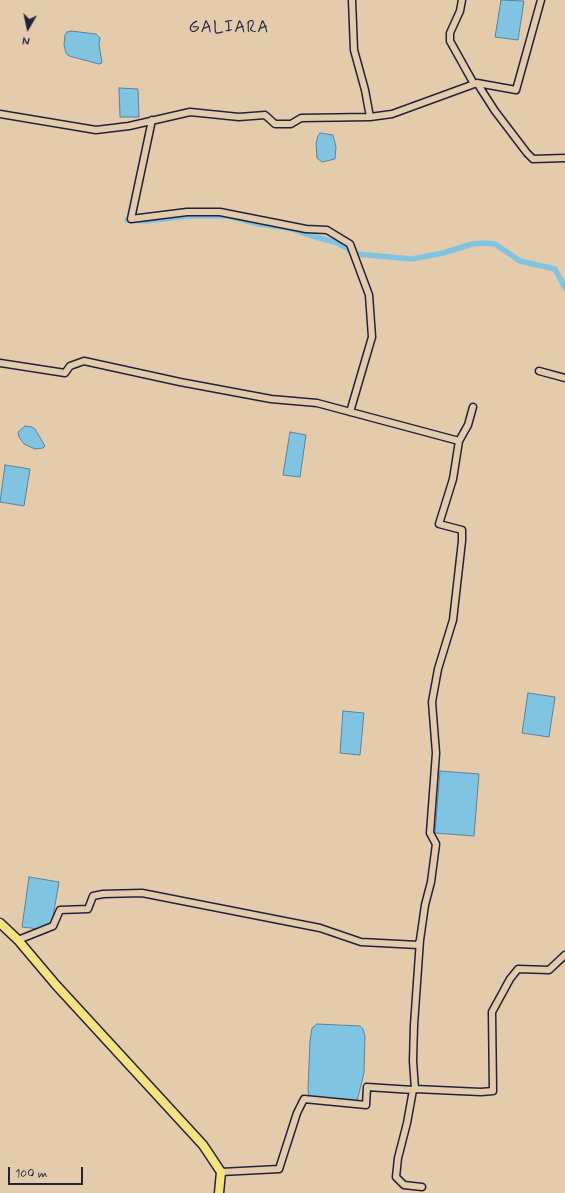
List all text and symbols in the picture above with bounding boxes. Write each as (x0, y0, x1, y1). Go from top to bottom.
north arrow (8, 8, 48, 48)
district label: GALIARA (188, 18, 270, 38)
text: N (21, 32, 31, 47)
scale bar (10, 1159, 85, 1185)
text: 100 m (15, 1166, 47, 1182)

